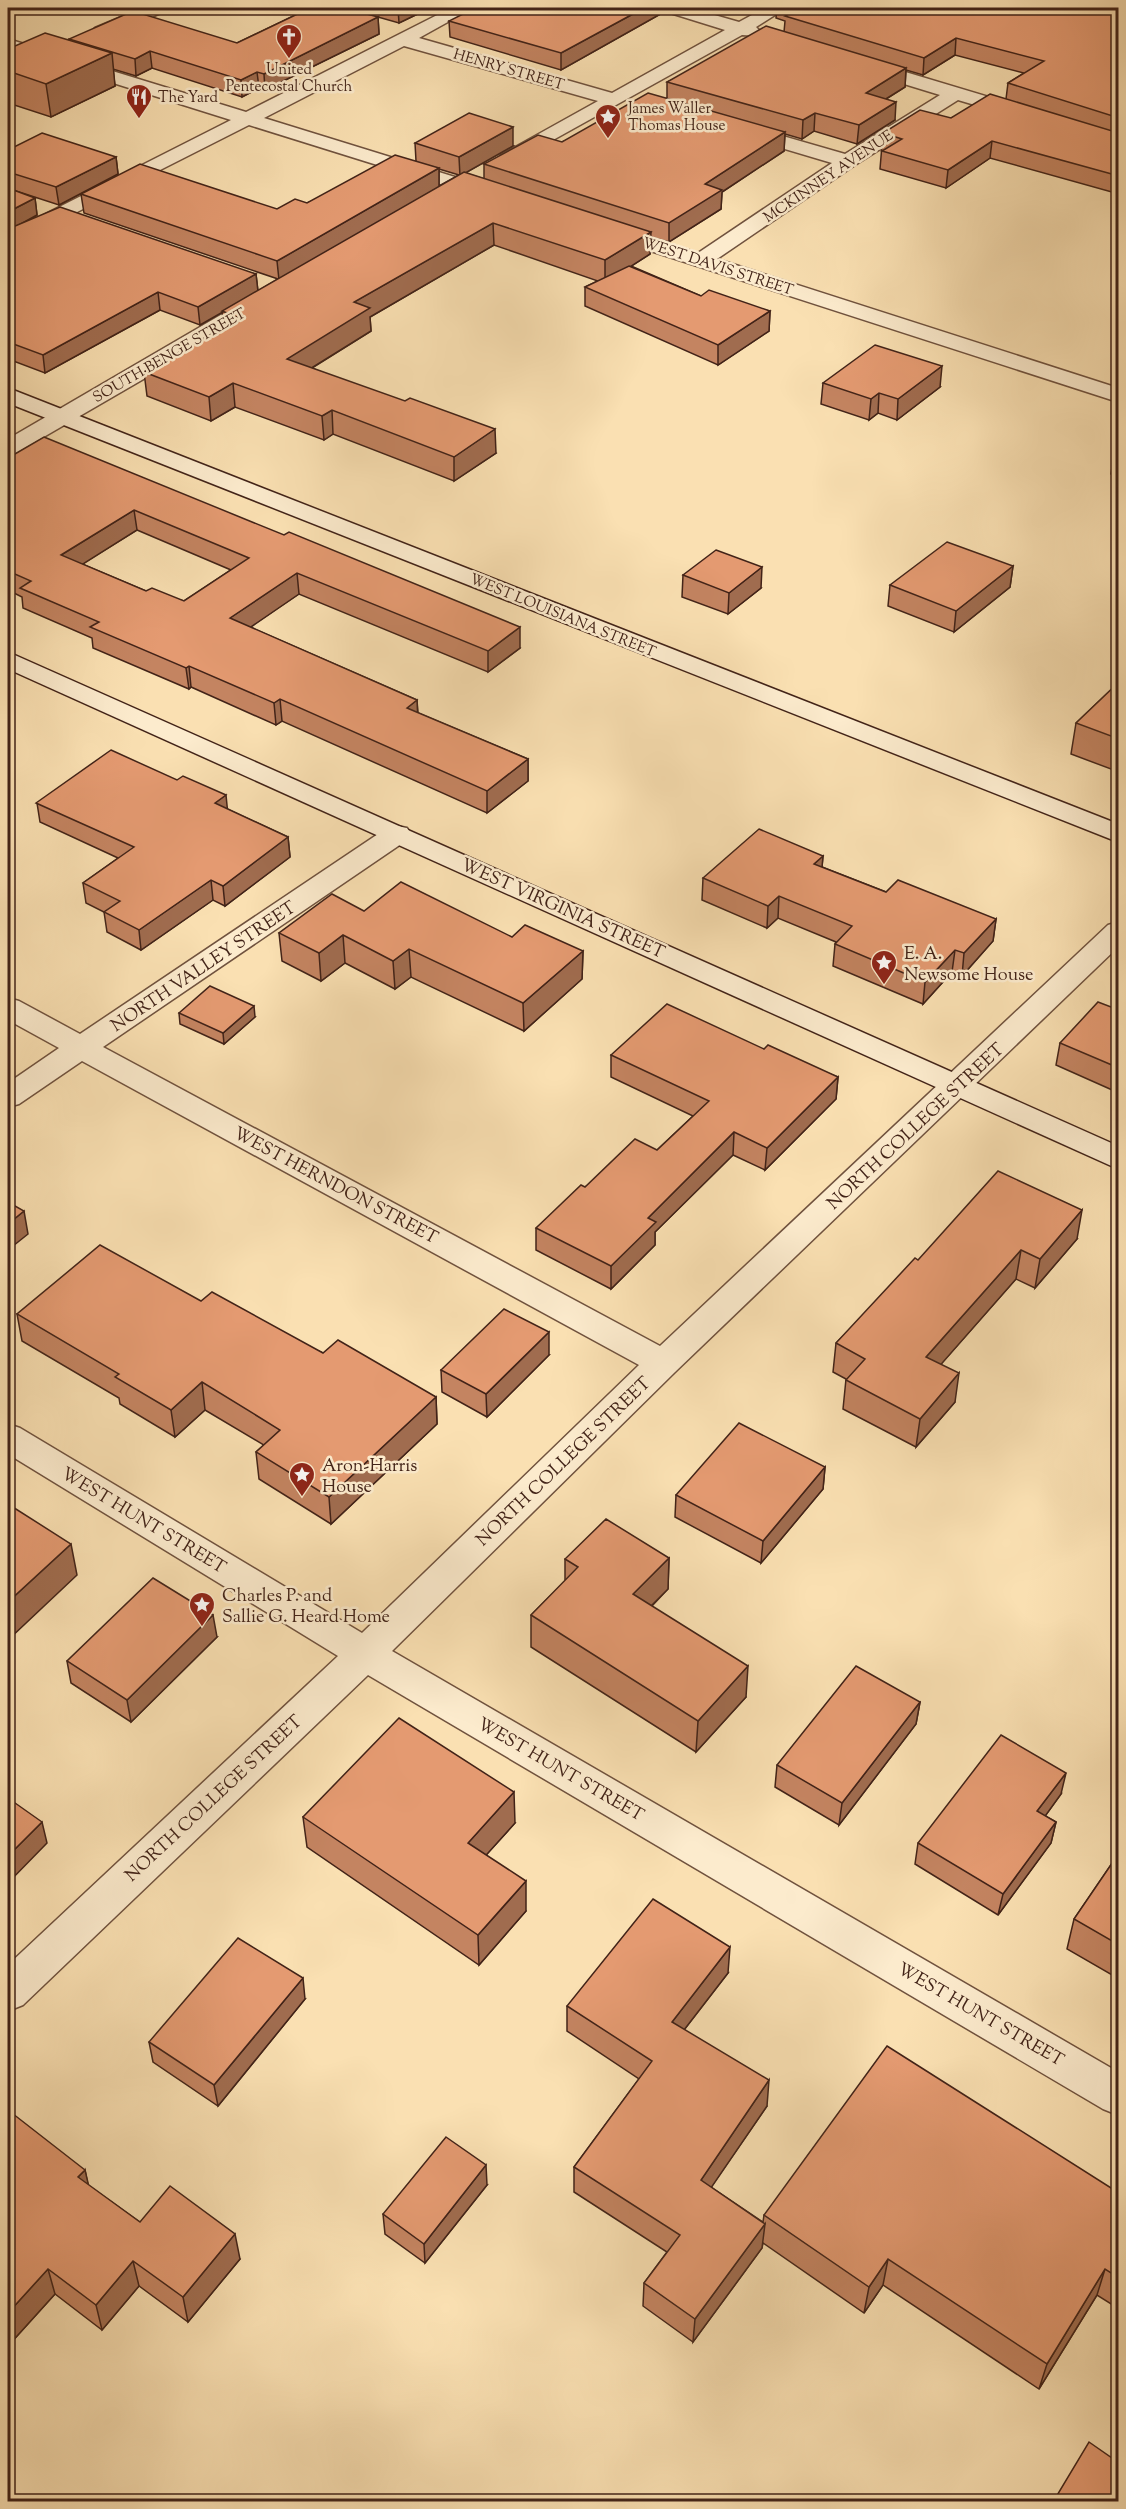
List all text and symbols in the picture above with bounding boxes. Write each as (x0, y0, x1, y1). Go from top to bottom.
church icon: United Pentecostal Church (274, 22, 304, 60)
street label: HENRY STREET (451, 45, 567, 96)
place label: United Pentecostal Church (226, 60, 352, 98)
restaurant icon: The Yard (124, 82, 154, 120)
place label: The Yard (158, 88, 218, 109)
place label: James Waller Thomas House (627, 99, 725, 137)
place icon: James Waller Thomas House (593, 102, 623, 140)
street label: MCKINNEY AVENUE (760, 126, 898, 229)
street label: WEST DAVIS STREET (639, 233, 796, 302)
street label: SOUTH BENGE STREET (89, 304, 251, 409)
street label: WEST LOUISIANA STREET (466, 569, 659, 664)
street label: WEST VIRGINIA STREET (456, 853, 669, 967)
street label: NORTH VALLEY STREET (106, 896, 302, 1039)
place label: E. A. Newsome House (904, 942, 1033, 989)
place icon: E. A. Newsome House (869, 948, 899, 986)
street label: NORTH COLLEGE STREET (822, 1038, 1011, 1217)
street label: WEST HERNDON STREET (228, 1122, 442, 1252)
street label: NORTH COLLEGE STREET (471, 1371, 658, 1553)
place label: Aron-Harris House (322, 1454, 417, 1501)
place icon: Aron-Harris House (287, 1460, 317, 1498)
street label: WEST HUNT STREET (55, 1462, 231, 1582)
place label: Charles P. and Sallie G. Heard Home (222, 1584, 390, 1631)
place icon: Charles P. and Sallie G. Heard Home (187, 1590, 217, 1628)
street label: NORTH COLLEGE STREET (120, 1710, 309, 1889)
street label: WEST HUNT STREET (472, 1712, 648, 1829)
street label: WEST HUNT STREET (892, 1957, 1068, 2074)

